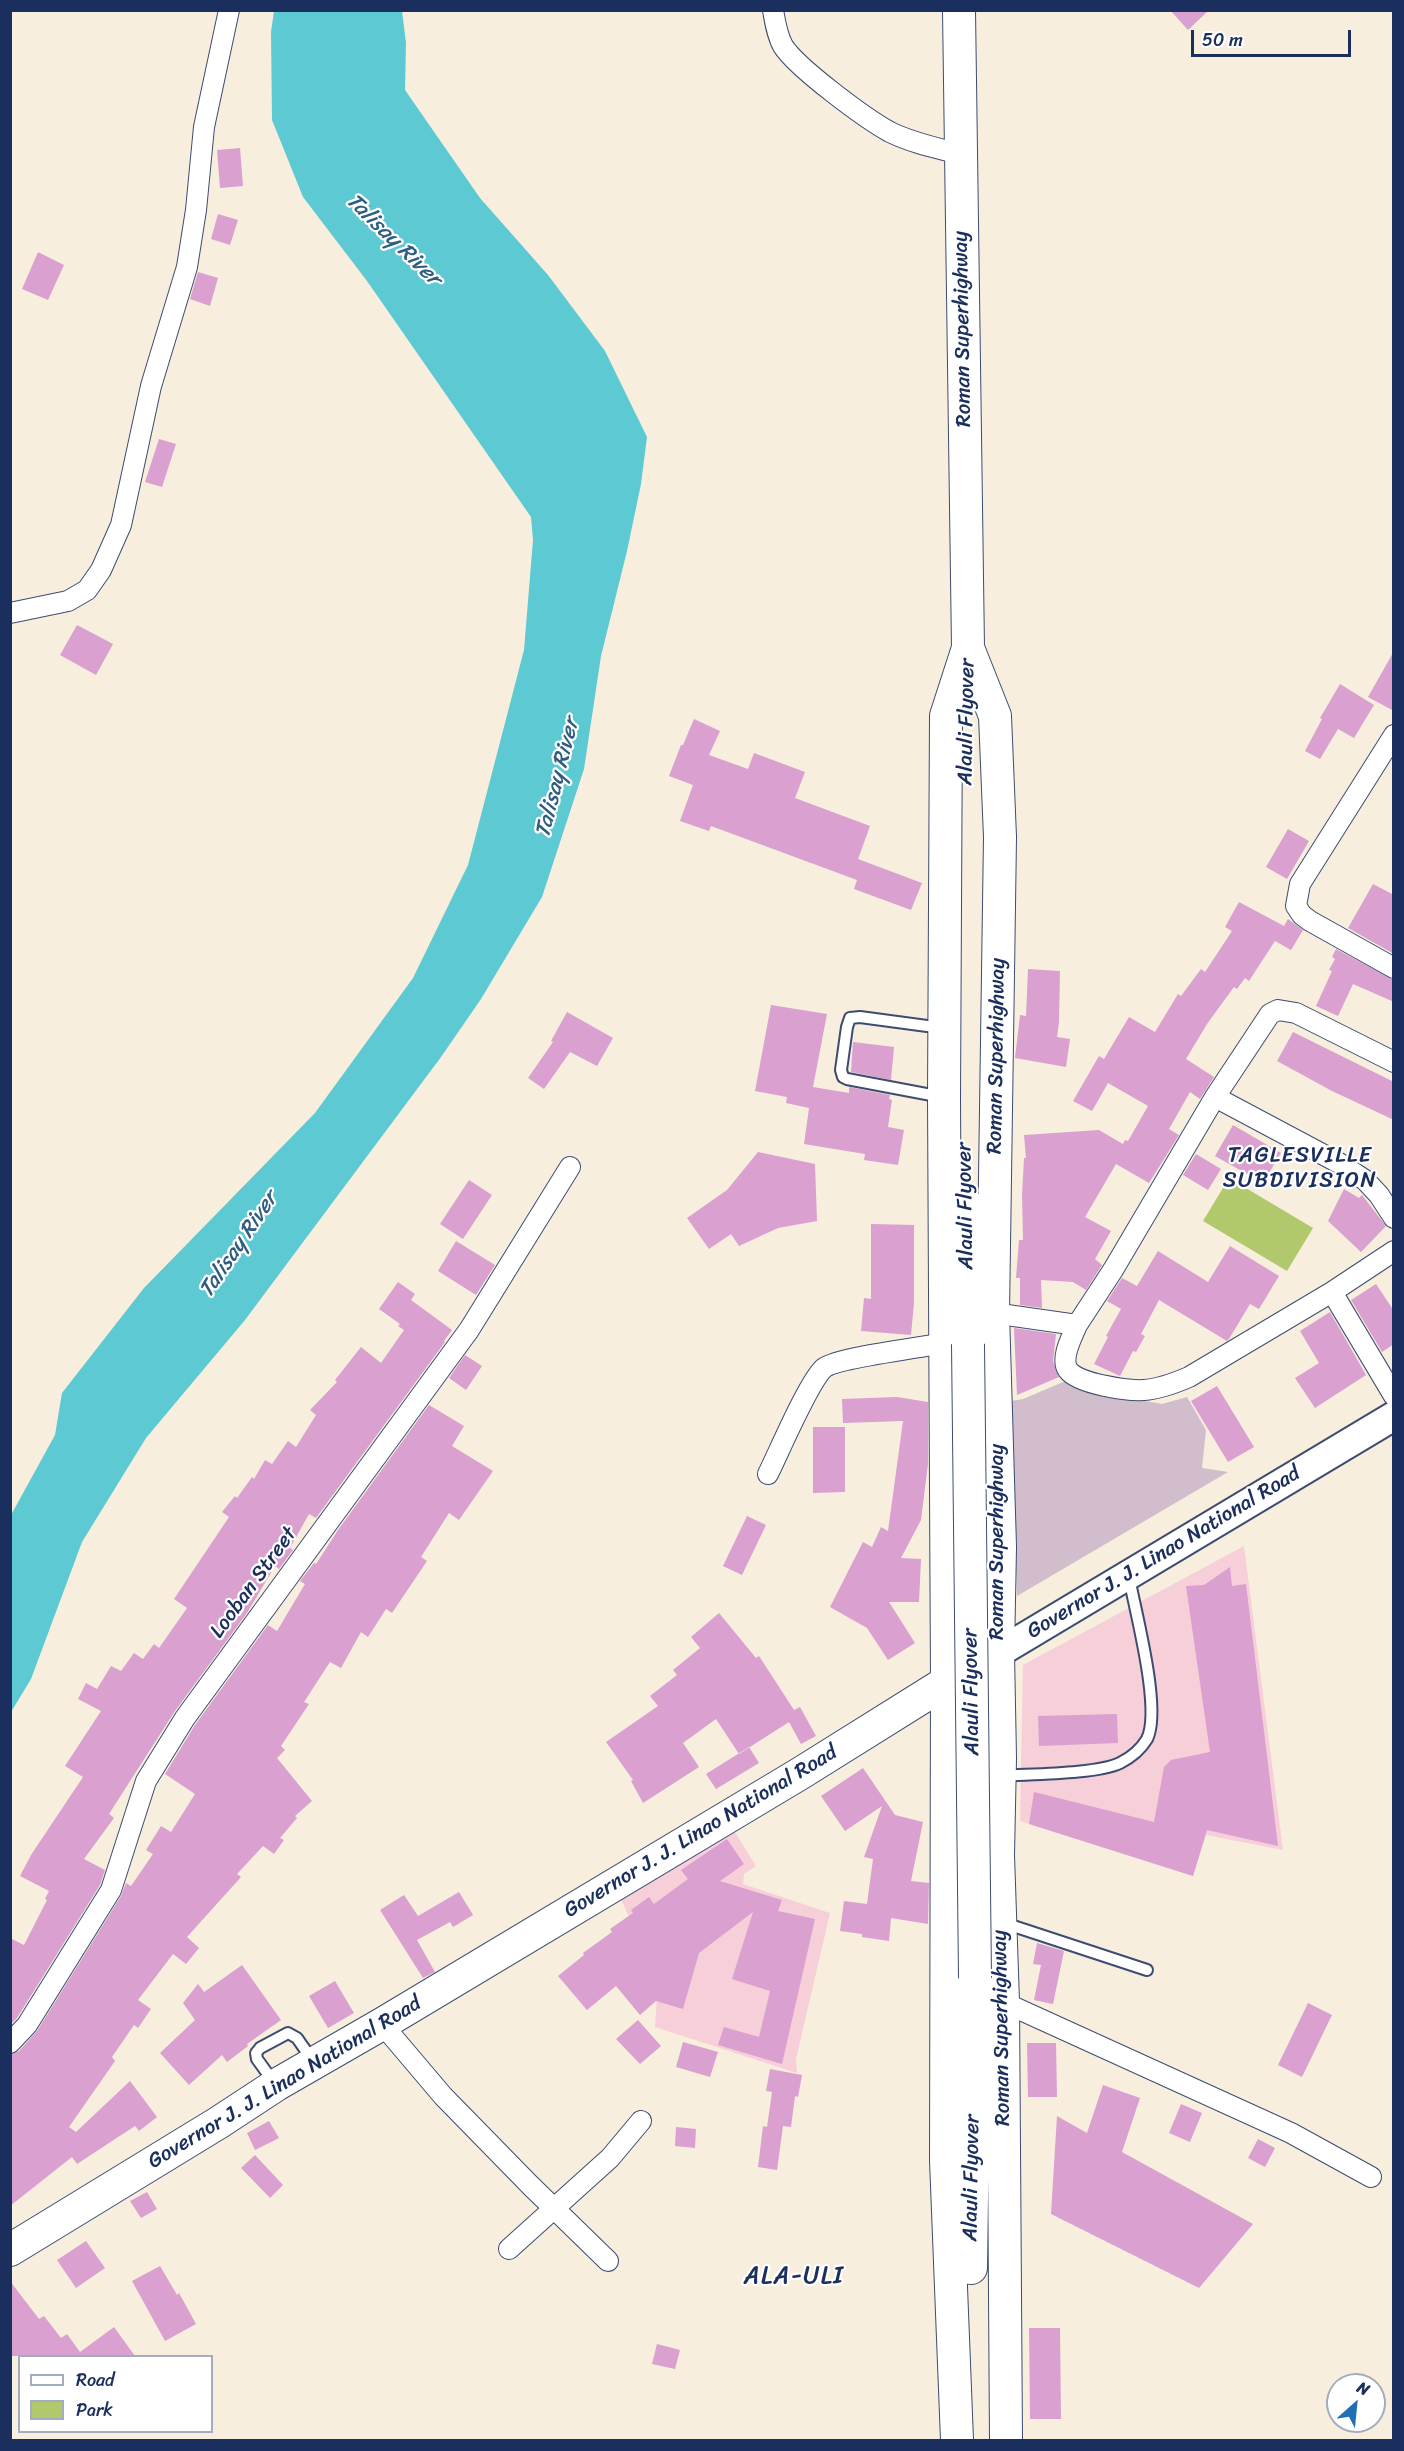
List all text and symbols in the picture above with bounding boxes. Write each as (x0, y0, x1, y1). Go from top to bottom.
scale bar (1194, 18, 1354, 56)
text: 50 m (1202, 24, 1243, 56)
water label: Talisay River (340, 188, 446, 292)
street label: Roman Superhighway (949, 231, 977, 427)
street label: Alauli Flyover (953, 658, 981, 786)
water label: Talisay River (530, 716, 586, 840)
street label: Roman Superhighway (983, 958, 1011, 1154)
street label: Alauli Flyover (952, 1142, 980, 1270)
district label: TAGLESVILLE SUBDIVISION (1224, 1143, 1376, 1194)
water label: Talisay River (194, 1187, 284, 1303)
street label: Roman Superhighway (985, 1444, 1011, 1640)
street label: Governor J. J. Linao National Road (1023, 1461, 1305, 1645)
street label: Looban Street (205, 1523, 303, 1643)
street label: Alauli Flyover (958, 1628, 986, 1756)
street label: Governor J. J. Linao National Road (560, 1740, 842, 1924)
street label: Roman Superhighway (988, 1930, 1016, 2126)
street label: Governor J. J. Linao National Road (144, 1991, 426, 2175)
street label: Alauli Flyover (958, 2114, 986, 2242)
district label: ALA-ULI (744, 2263, 844, 2291)
legend (18, 2355, 213, 2433)
text: Road (76, 2364, 115, 2396)
north arrow (1326, 2373, 1386, 2433)
text: N (1352, 2373, 1375, 2404)
text: Park (76, 2394, 113, 2426)

